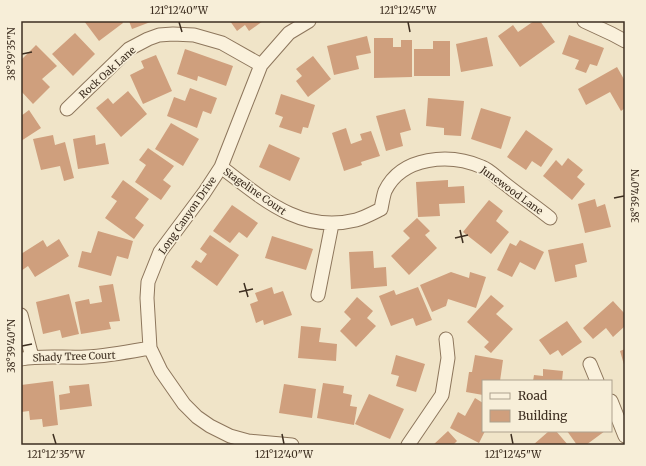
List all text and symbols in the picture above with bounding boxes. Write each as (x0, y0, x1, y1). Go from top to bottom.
text: 121°12'40"W (150, 4, 209, 17)
text: 121°12'45"W (380, 4, 437, 17)
text: 38°39'35"N (5, 27, 18, 81)
street label: Rock Oak Lane (76, 44, 138, 101)
street label: Junewood Lane (477, 163, 546, 217)
street label: Stageline Court (221, 165, 289, 218)
text: 38°39'40"N (629, 169, 642, 223)
street label: Long Canyon Drive (156, 174, 219, 257)
text: 38°39'40"N (5, 319, 18, 373)
street label: Shady Tree Court (32, 349, 116, 364)
legend (482, 380, 612, 432)
text: Road (518, 388, 547, 403)
text: Building (518, 408, 568, 423)
text: 121°12'35"W (27, 448, 86, 461)
text: 121°12'40"W (255, 448, 314, 461)
text: 121°12'45"W (485, 448, 542, 461)

